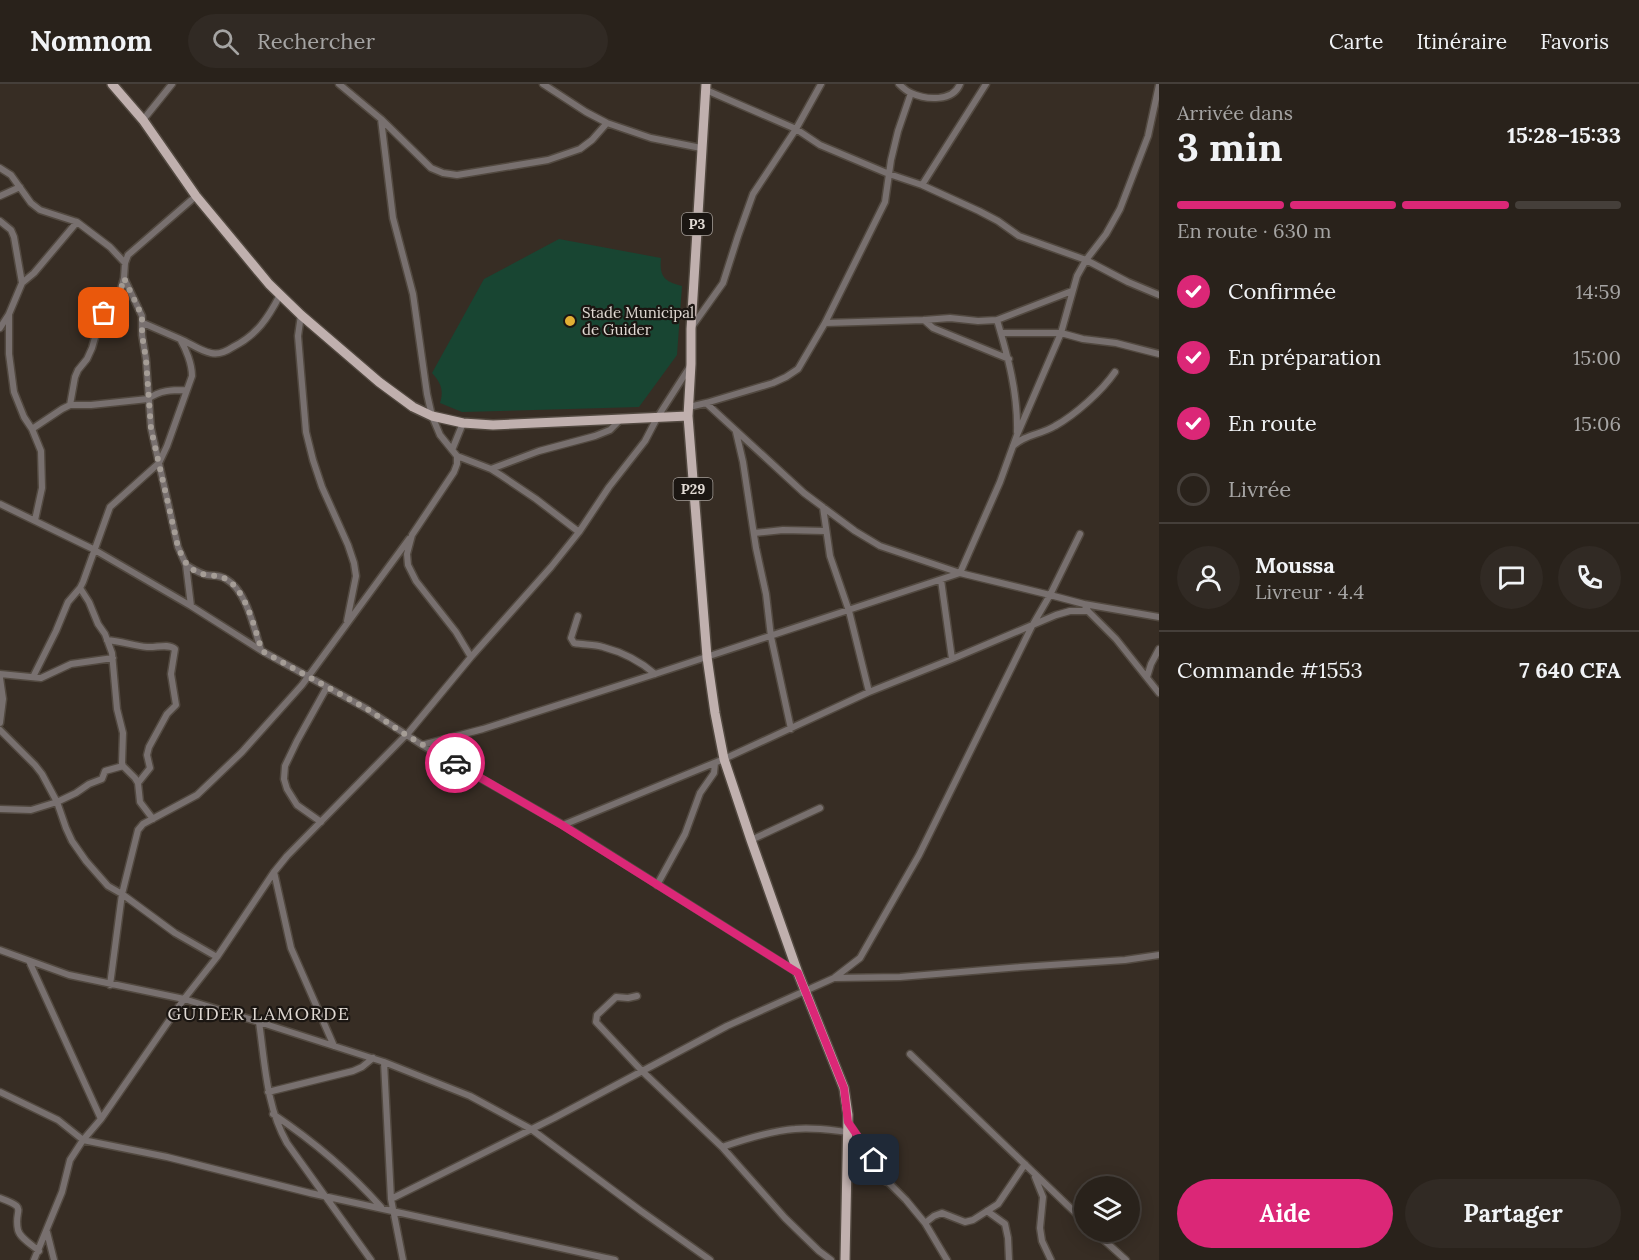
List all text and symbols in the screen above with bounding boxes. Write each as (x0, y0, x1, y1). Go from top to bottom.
search box (188, 14, 608, 68)
text: Nomnom (30, 23, 152, 59)
icon: search (209, 25, 242, 58)
text: Rechercher (257, 27, 375, 55)
text: Carte (1329, 28, 1383, 55)
text: Itinéraire (1416, 28, 1507, 55)
text: Favoris (1540, 28, 1609, 55)
text: Arrivée dans (1177, 100, 1293, 125)
text: 15:28–15:33 (1507, 121, 1621, 149)
text: 3 min (1177, 122, 1283, 172)
road number: P3 (682, 213, 712, 235)
text: En route · 630 m (1177, 218, 1331, 243)
icon: check (1177, 275, 1210, 308)
text: Confirmée (1228, 277, 1336, 305)
text: 14:59 (1575, 279, 1621, 304)
pin (78, 287, 129, 338)
icon: bag (87, 296, 120, 329)
place label: Stade Municipal de Guider (582, 303, 694, 339)
marker: Stade Municipal de Guider (563, 314, 577, 328)
icon: check (1177, 341, 1210, 374)
text: En préparation (1228, 343, 1381, 371)
text: 15:00 (1573, 345, 1621, 370)
icon: check (1177, 407, 1210, 440)
text: En route (1228, 409, 1317, 437)
text: 15:06 (1574, 411, 1621, 436)
text: Livrée (1228, 475, 1291, 503)
road number: P29 (674, 478, 712, 500)
button: person (1177, 546, 1240, 609)
button: chat (1480, 546, 1543, 609)
button: phone (1558, 546, 1621, 609)
text: Moussa (1255, 551, 1335, 579)
text: Livreur · 4.4 (1255, 579, 1364, 604)
text: Commande #1553 (1177, 656, 1363, 684)
text: 7 640 CFA (1519, 656, 1621, 684)
courier (425, 733, 485, 793)
icon: car (439, 747, 472, 780)
district label: GUIDER LAMORDE (168, 1002, 351, 1025)
pin (848, 1134, 899, 1185)
icon: home (857, 1143, 890, 1176)
map controls (1074, 1176, 1140, 1242)
button: layers (1074, 1176, 1140, 1242)
button: Aide (1177, 1179, 1393, 1248)
button: Partager (1405, 1179, 1621, 1248)

